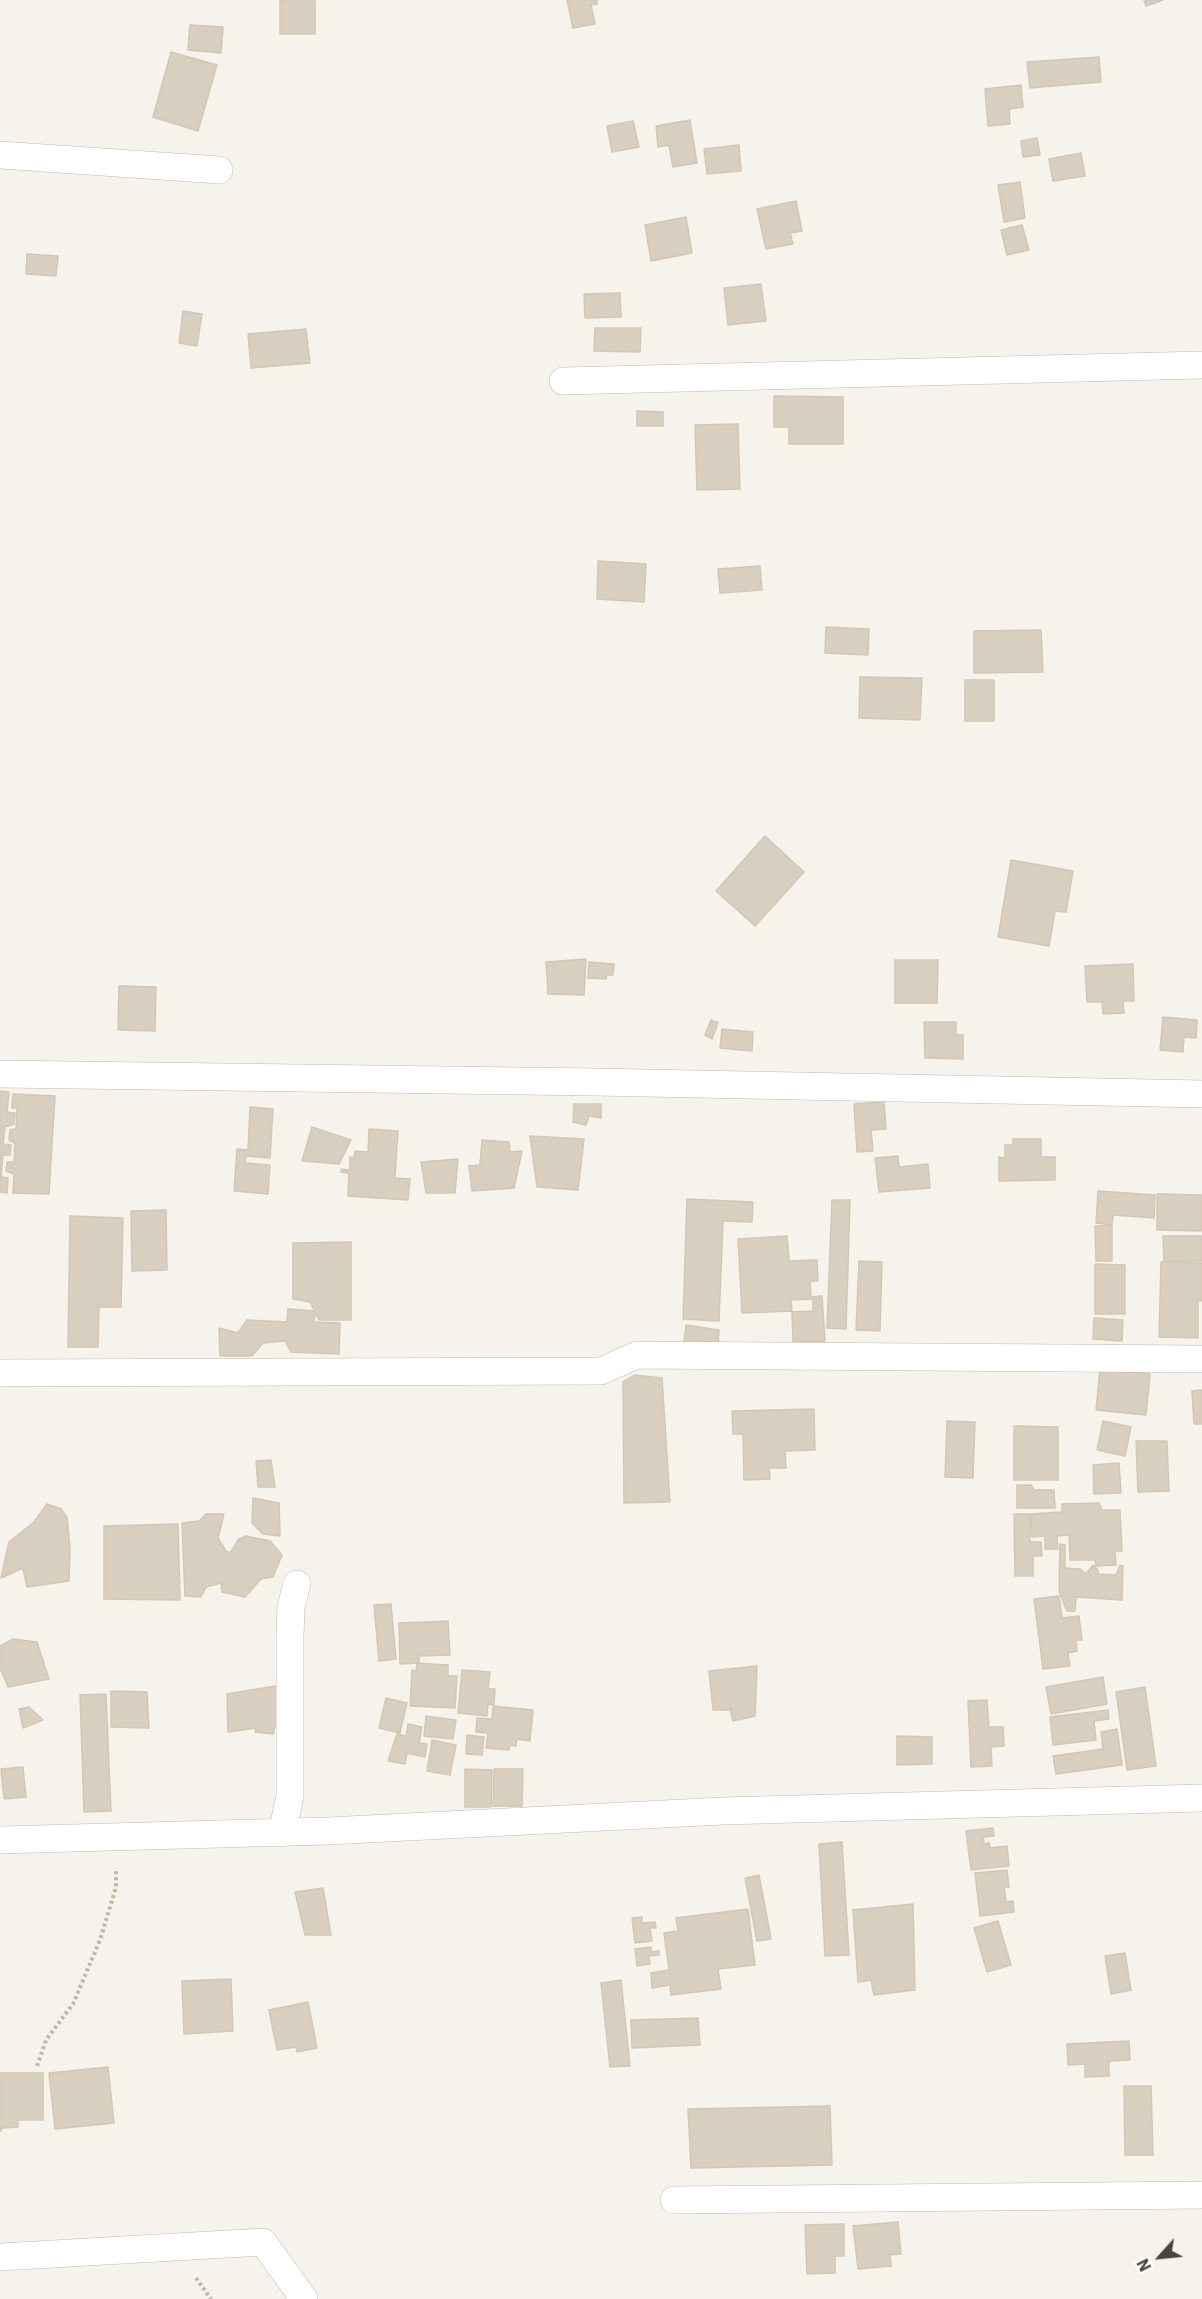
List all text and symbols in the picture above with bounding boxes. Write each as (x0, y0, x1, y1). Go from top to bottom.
north arrow (1130, 2227, 1190, 2287)
text: N (1132, 2255, 1156, 2275)

